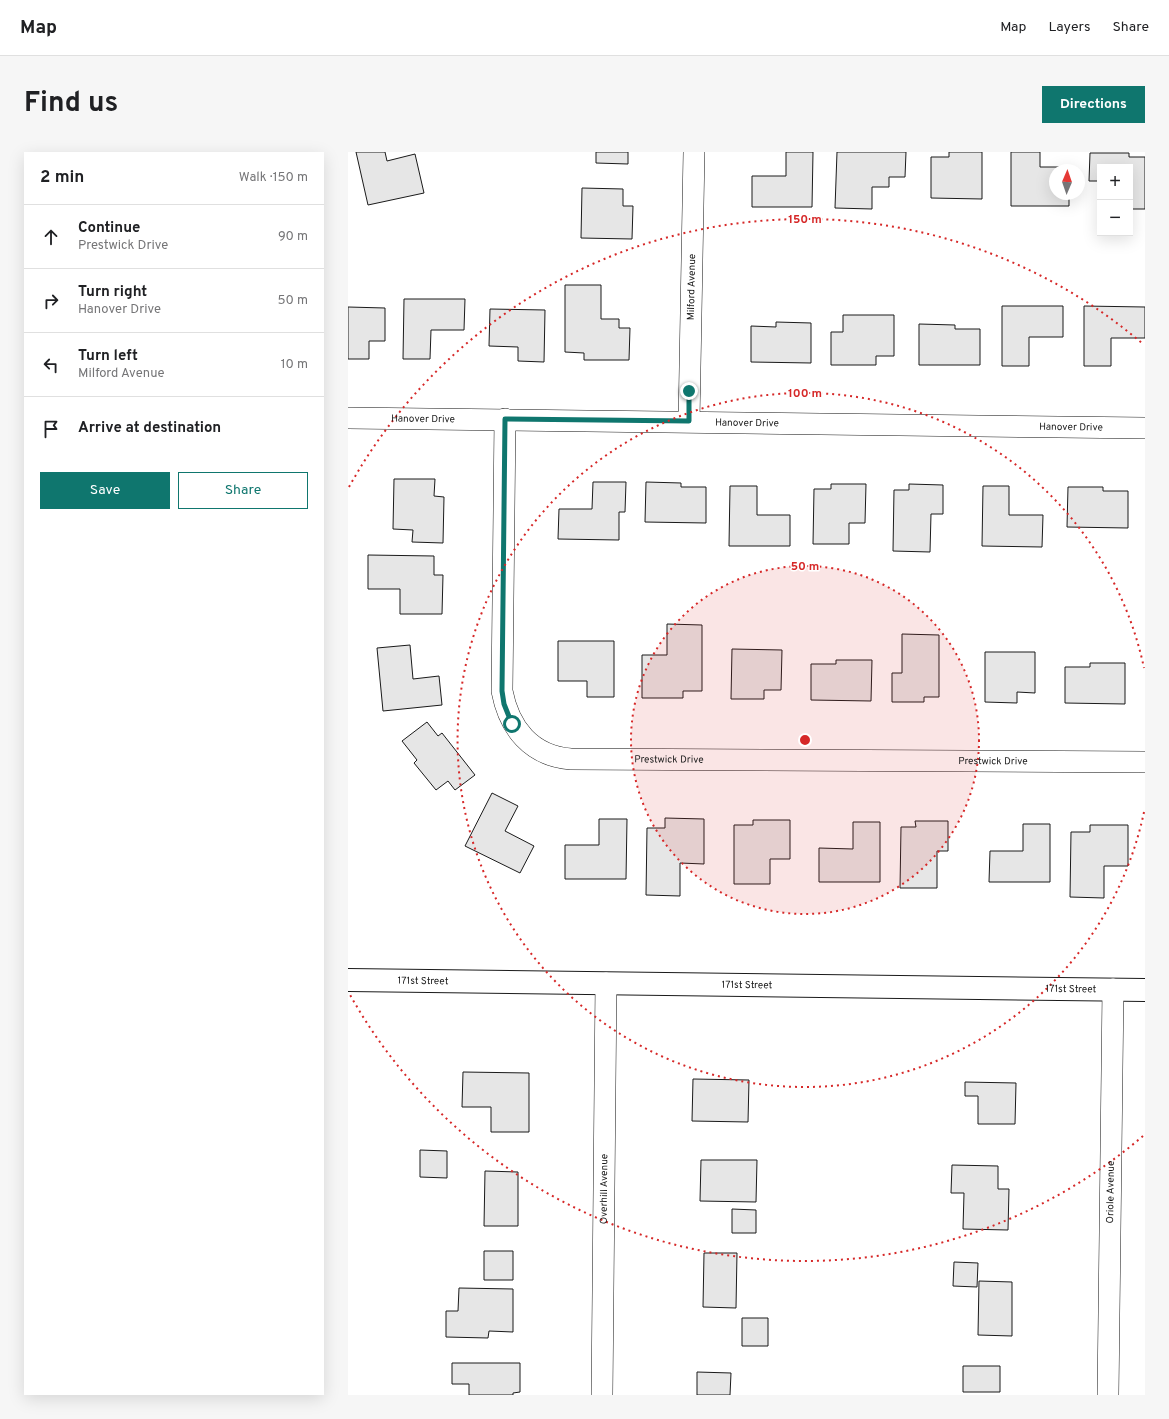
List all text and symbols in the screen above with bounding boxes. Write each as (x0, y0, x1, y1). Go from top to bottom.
text: Map (20, 16, 57, 40)
text: Map (1000, 19, 1026, 36)
text: Layers (1048, 19, 1090, 36)
text: Share (1112, 19, 1149, 36)
text: Find us (24, 86, 118, 122)
button: Directions (1042, 86, 1145, 123)
north arrow (1049, 164, 1085, 200)
map controls (1097, 164, 1133, 236)
button: + (1097, 164, 1133, 200)
text: 2 min (40, 167, 84, 189)
text: Walk · 150 m (239, 170, 308, 186)
button: − (1097, 200, 1133, 236)
text: 150 m (788, 212, 822, 228)
text: Continue (78, 219, 140, 238)
icon: ahead (40, 226, 62, 248)
text: 90 m (278, 229, 308, 245)
text: Prestwick Drive (78, 238, 168, 254)
street label: Milford Avenue (684, 254, 699, 320)
text: Turn right (78, 283, 147, 302)
icon: right (40, 290, 62, 312)
text: 50 m (278, 293, 308, 309)
text: Hanover Drive (78, 302, 161, 318)
text: Turn left (78, 347, 138, 366)
icon: left (40, 354, 62, 376)
text: 10 m (281, 357, 308, 373)
text: Milford Avenue (78, 366, 164, 382)
route end (680, 382, 698, 400)
text: 100 m (788, 386, 822, 402)
street label: Hanover Drive (391, 412, 455, 426)
street label: Hanover Drive (715, 416, 779, 430)
icon: arrive (40, 418, 62, 440)
text: Arrive at destination (78, 419, 221, 438)
street label: Hanover Drive (1039, 420, 1103, 434)
button: Save (40, 472, 170, 509)
button: Share (178, 472, 308, 509)
text: 50 m (791, 559, 819, 575)
route start (503, 715, 521, 733)
centre of rings (798, 733, 812, 747)
street label: Prestwick Drive (634, 753, 704, 766)
street label: Prestwick Drive (958, 755, 1028, 768)
street label: 171st Street (397, 974, 449, 988)
street label: 171st Street (721, 978, 773, 992)
street label: 171st Street (1045, 982, 1097, 996)
street label: Overhill Avenue (597, 1154, 611, 1224)
street label: Oriole Avenue (1104, 1161, 1117, 1223)

